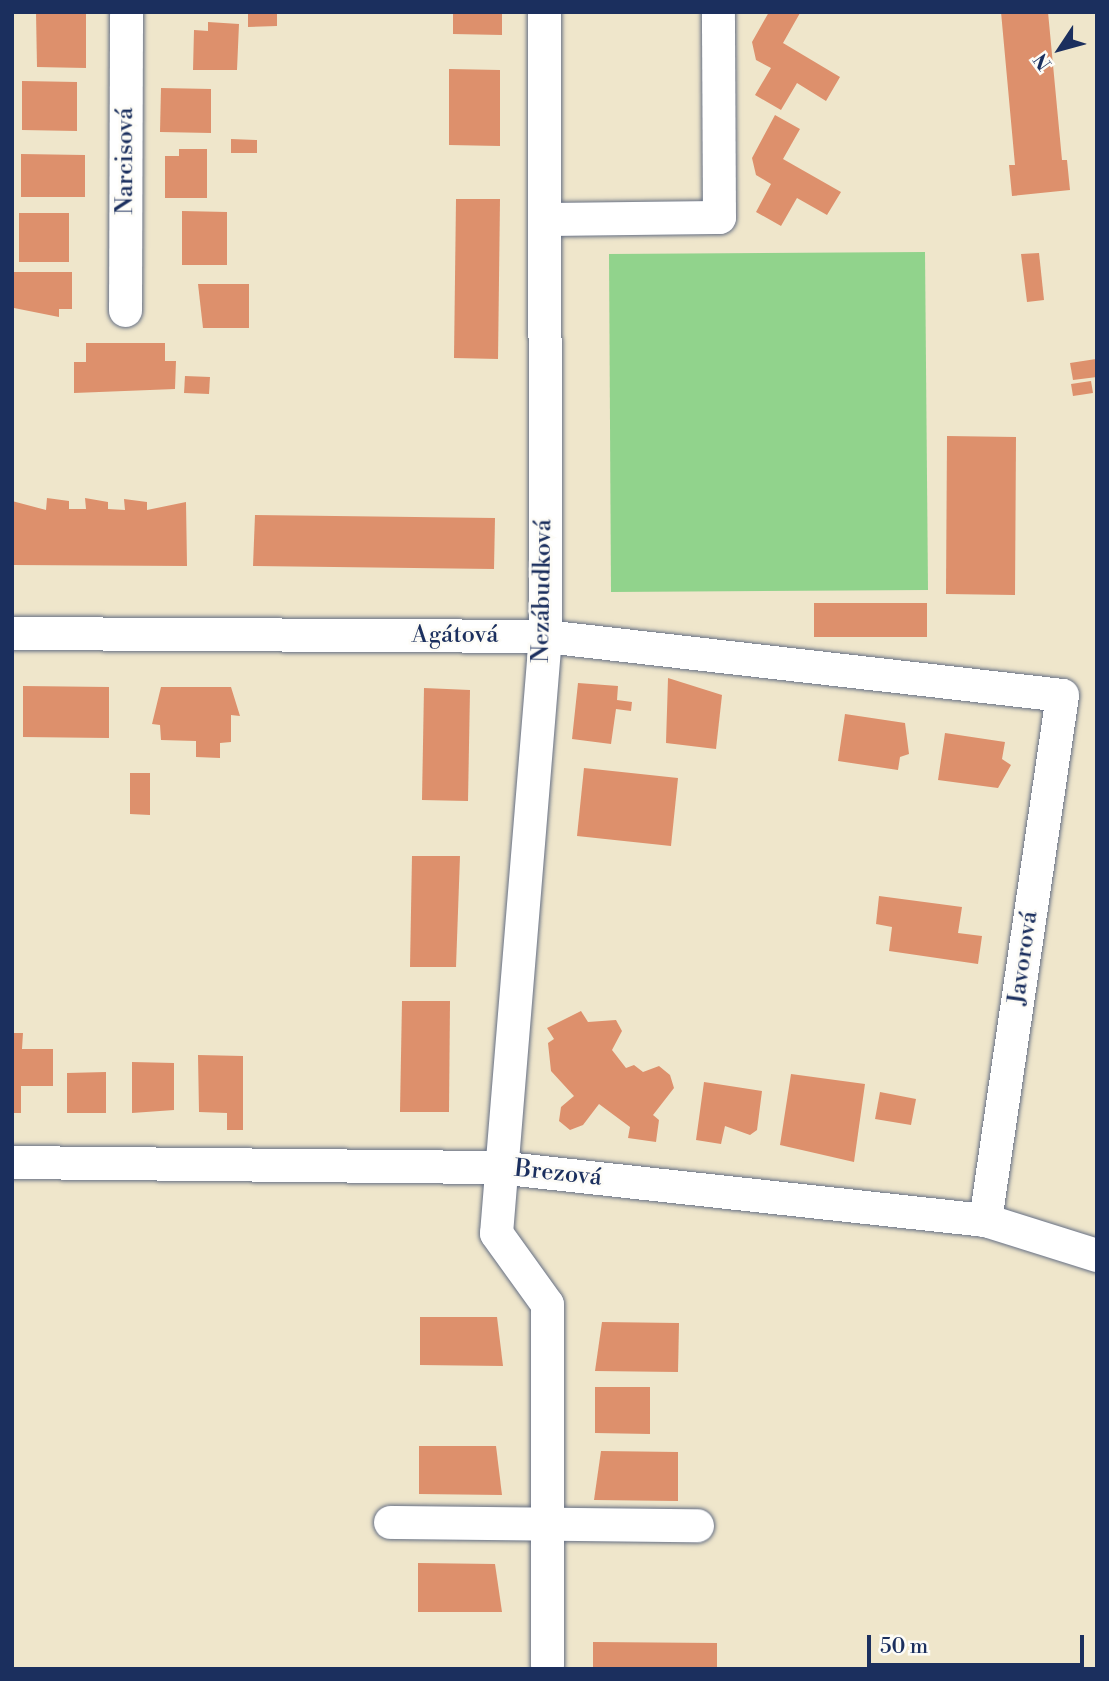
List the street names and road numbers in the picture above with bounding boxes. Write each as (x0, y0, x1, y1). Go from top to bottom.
street label: Narcisová (112, 107, 140, 215)
street label: Nezábudková (527, 519, 559, 663)
street label: Agátová (412, 622, 498, 650)
street label: Javorová (1003, 909, 1045, 1007)
street label: Brezová (513, 1155, 603, 1193)

